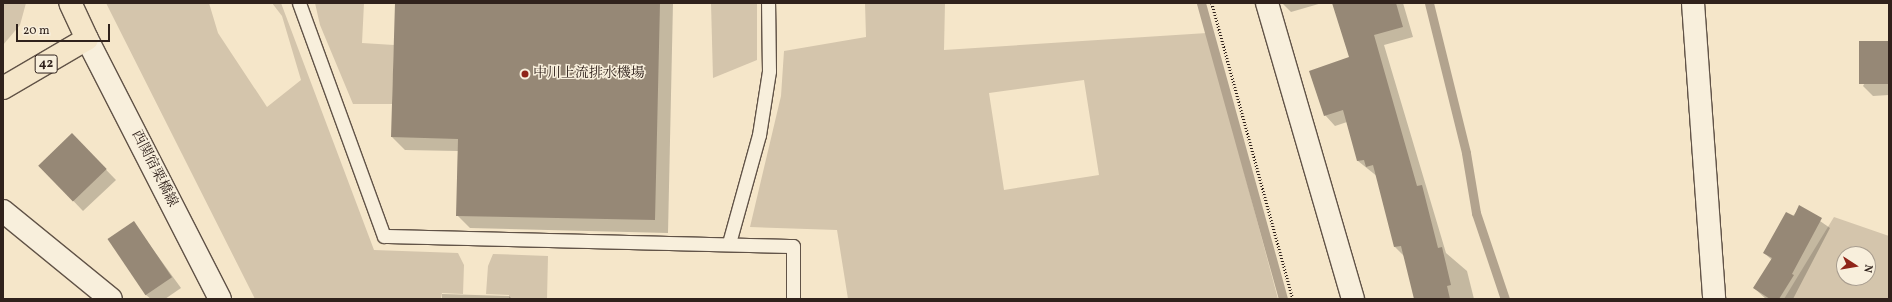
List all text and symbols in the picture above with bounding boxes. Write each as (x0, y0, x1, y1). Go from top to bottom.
scale bar (18, 16, 112, 42)
text: 20 m (23, 23, 50, 39)
road number: 42 (34, 53, 58, 75)
place label: 中川上流排水機場 (533, 66, 645, 82)
marker: 中川上流排水機場 (520, 69, 530, 79)
street label: 西関宿栗橋線 (127, 128, 181, 210)
north arrow (1836, 246, 1876, 286)
text: N (1859, 263, 1875, 274)

